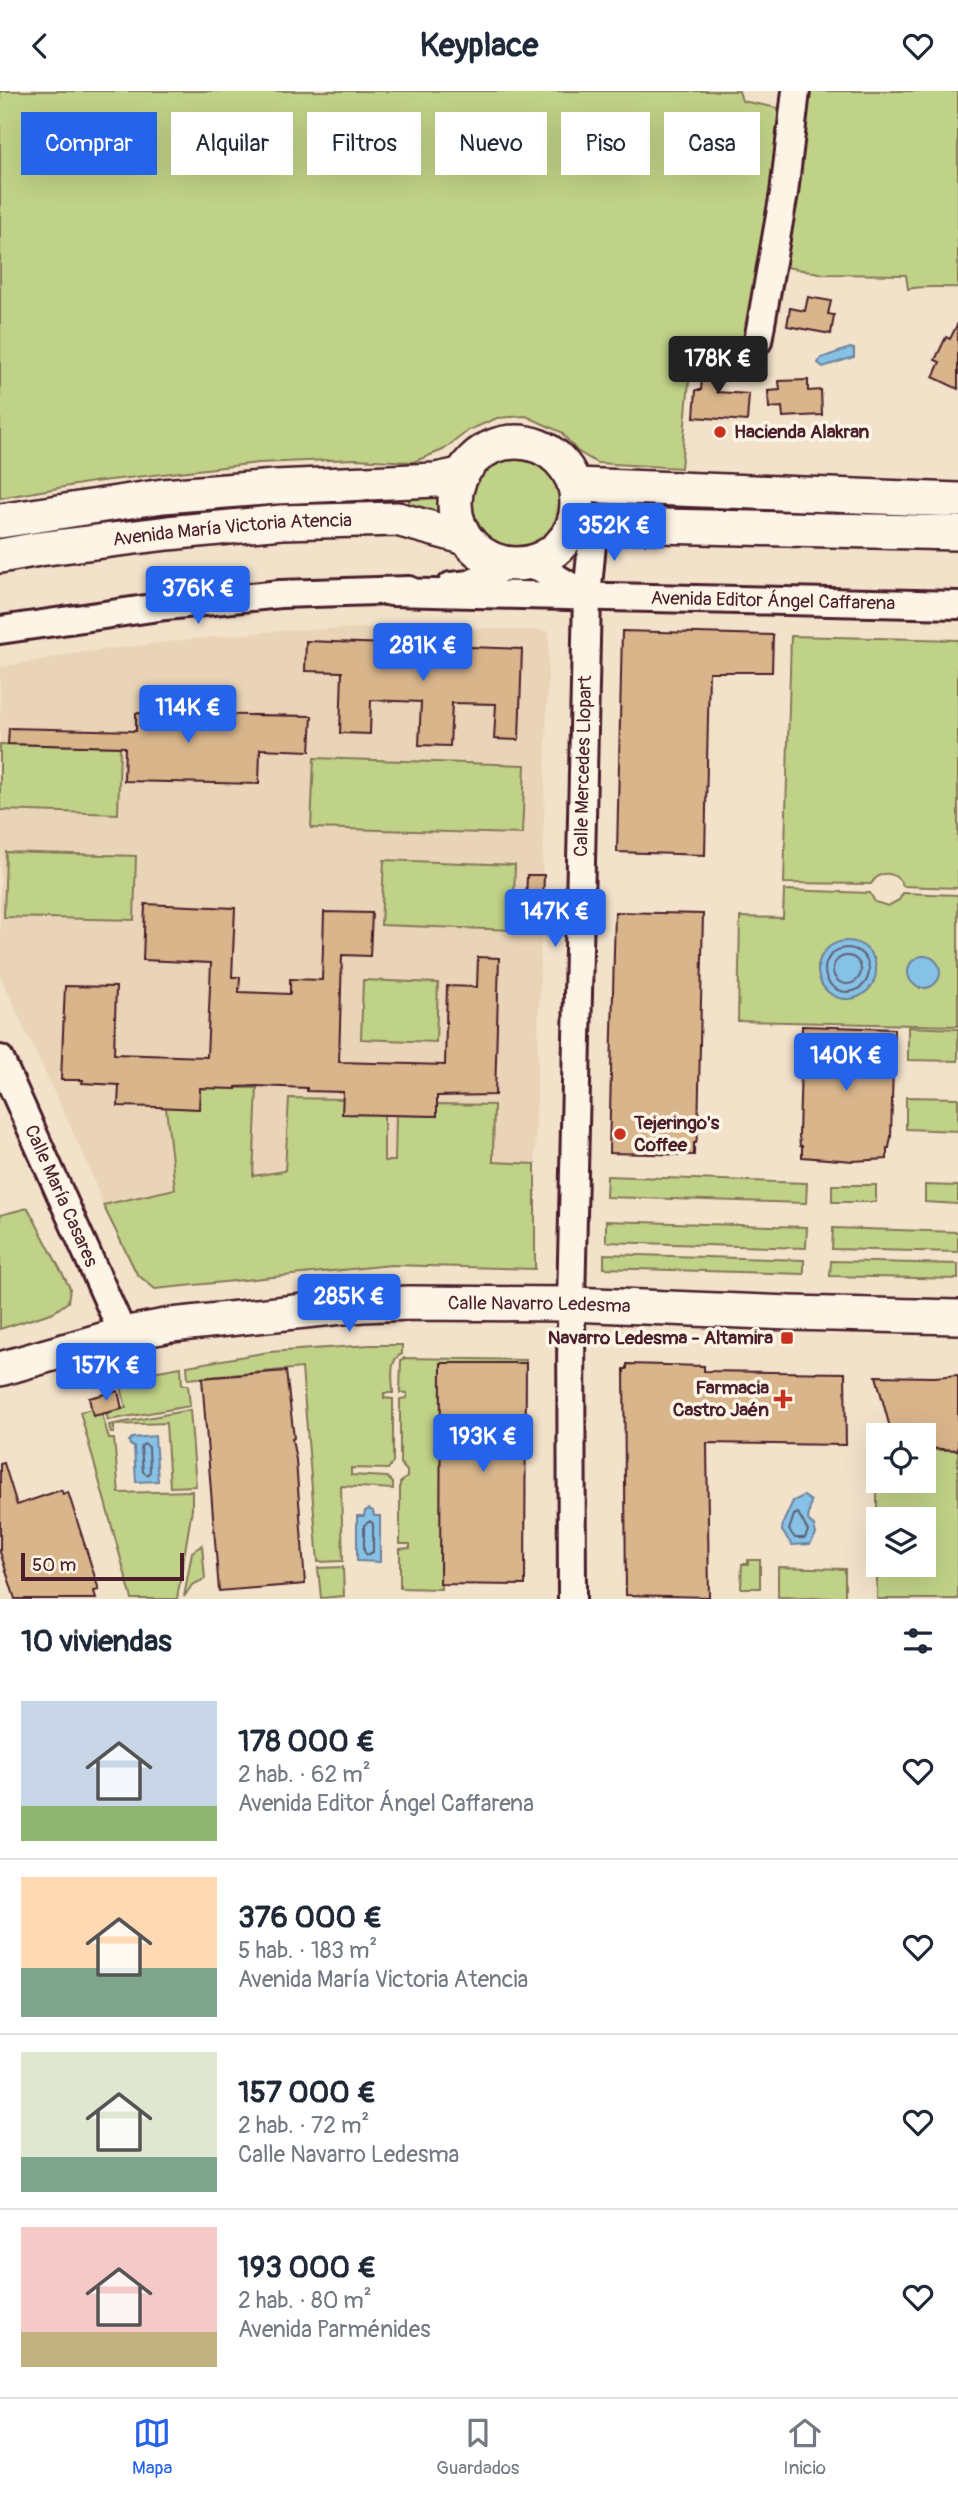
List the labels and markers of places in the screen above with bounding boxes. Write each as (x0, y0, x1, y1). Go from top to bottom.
pin: 178K € (661, 337, 775, 396)
place label: Hacienda Alakran (734, 420, 870, 444)
marker: Hacienda Alakran (712, 424, 728, 440)
pin: 352K € (557, 503, 671, 563)
pin: 376K € (141, 567, 255, 626)
pin: 281K € (366, 623, 480, 683)
pin: 114K € (131, 685, 245, 745)
pin: 147K € (498, 889, 612, 949)
pin: 140K € (789, 1033, 903, 1093)
place label: Tejeringo's Coffee (633, 1111, 720, 1157)
marker: Tejeringo's Coffee (612, 1126, 628, 1142)
pin: 285K € (292, 1275, 406, 1334)
place label: Navarro Ledesma - Altamira (548, 1326, 773, 1350)
marker: Navarro Ledesma - Altamira (779, 1330, 795, 1346)
pin: 157K € (49, 1343, 163, 1403)
place label: Farmacia Castro Jaén (673, 1376, 769, 1422)
marker: Farmacia Castro Jaén (775, 1391, 791, 1407)
pin: 193K € (426, 1415, 540, 1474)

